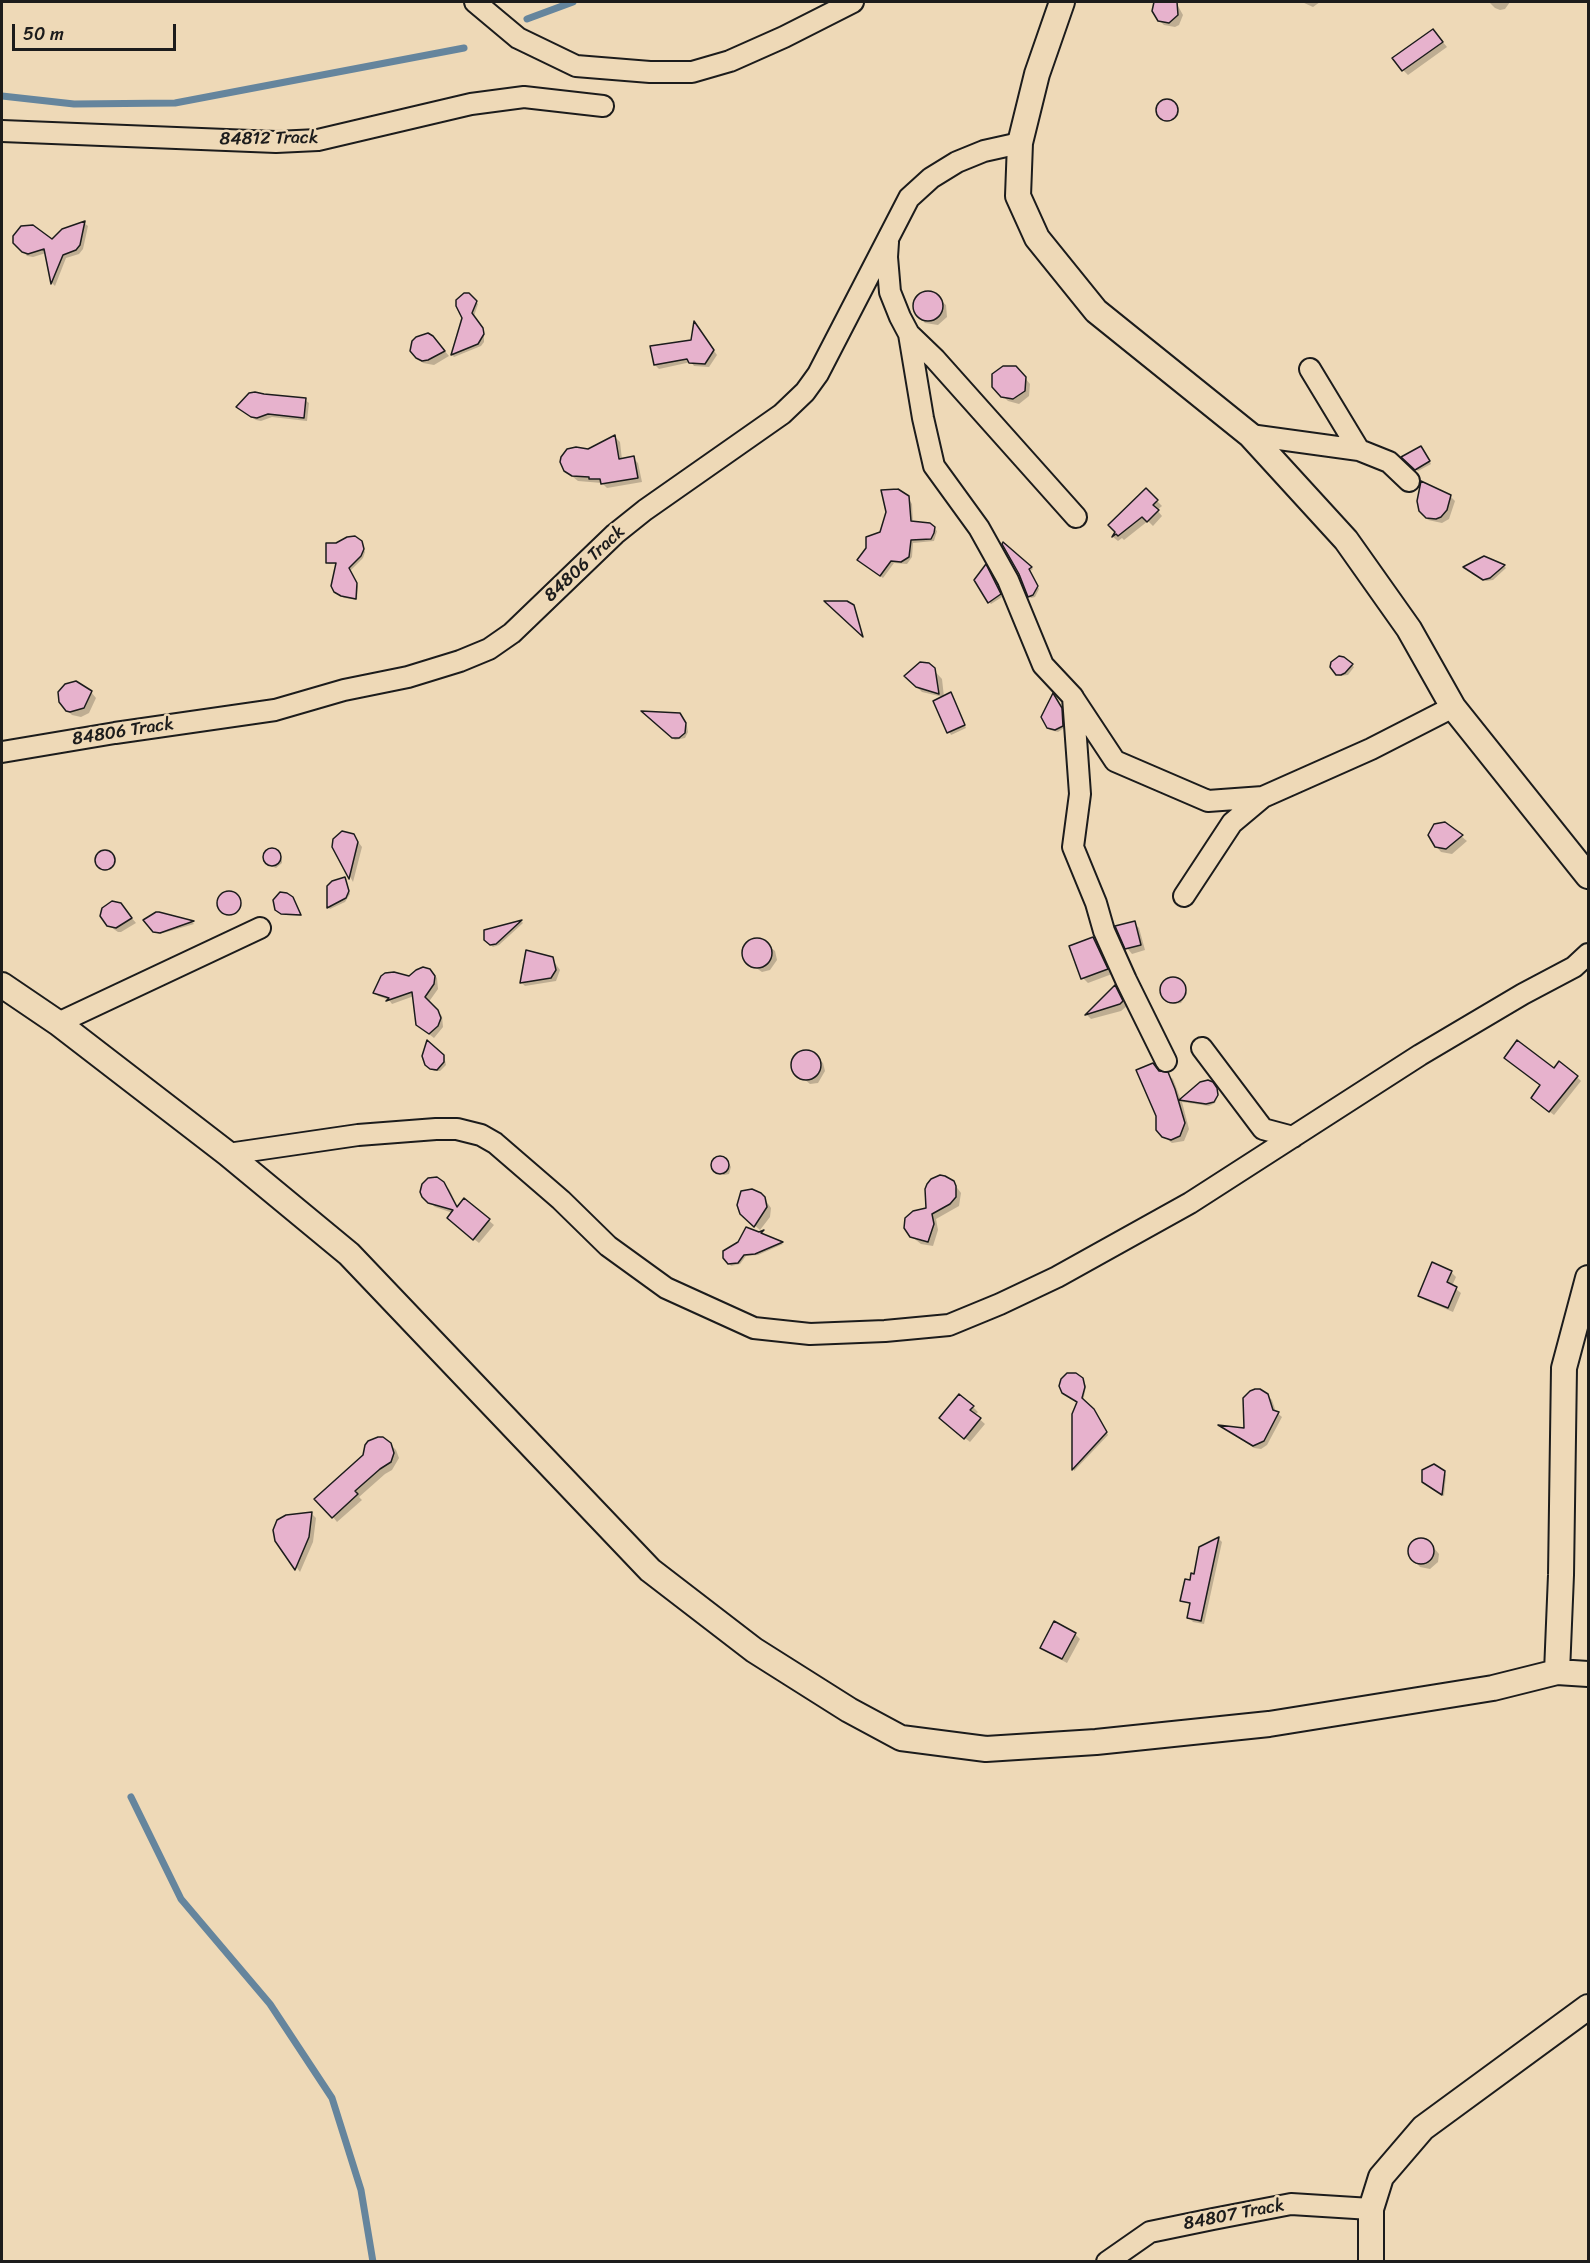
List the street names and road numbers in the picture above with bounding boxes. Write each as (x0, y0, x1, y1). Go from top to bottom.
street label: 84812 Track (219, 127, 319, 151)
street label: 84806 Track (540, 521, 630, 607)
street label: 84806 Track (71, 713, 175, 751)
street label: 84807 Track (1182, 2195, 1286, 2235)

